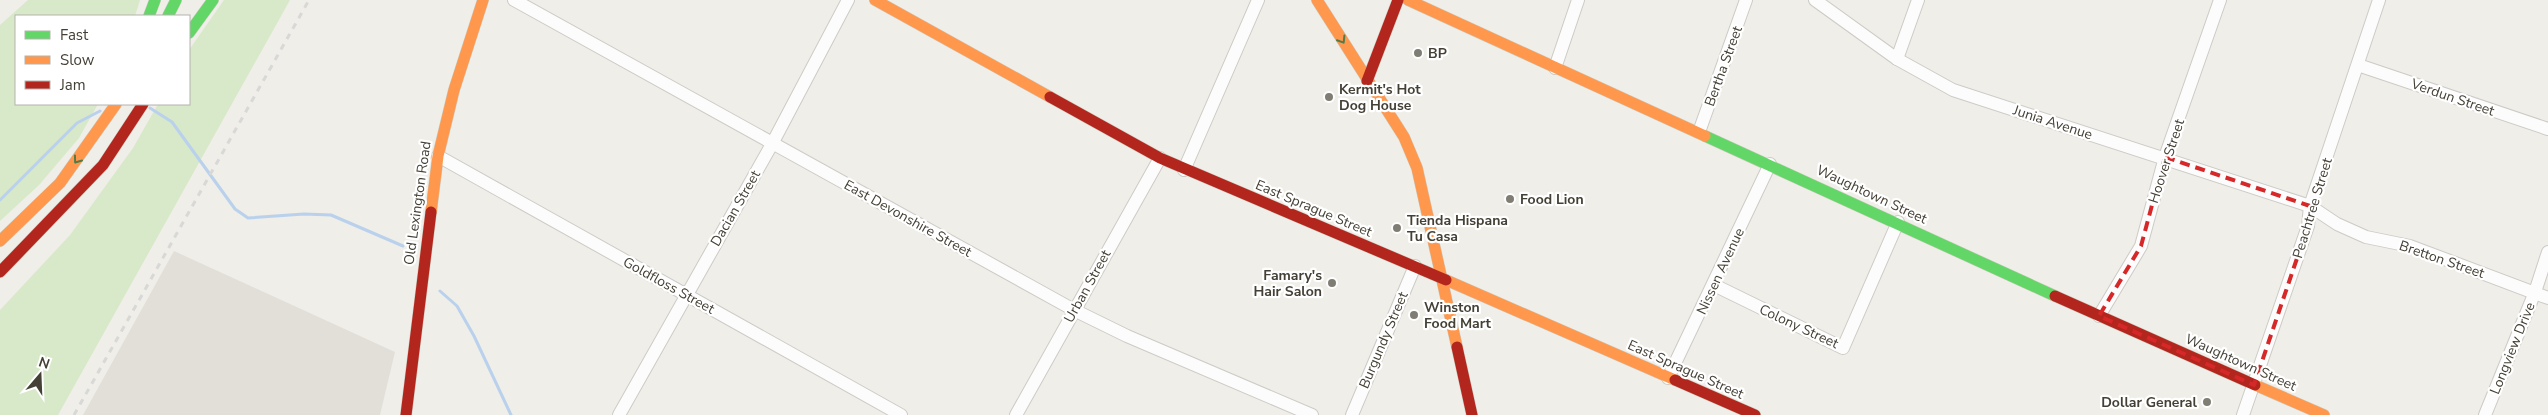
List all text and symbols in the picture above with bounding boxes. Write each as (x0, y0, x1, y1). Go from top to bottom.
legend (15, 15, 190, 105)
street label: Bertha Street (1700, 23, 1747, 109)
text: Fast (60, 25, 89, 45)
one-way arrow (1336, 35, 1345, 44)
place label: BP (1428, 44, 1447, 63)
marker: BP (1412, 47, 1424, 59)
text: Slow (60, 50, 95, 70)
street label: Verdun Street (2408, 74, 2497, 121)
text: Jam (59, 75, 86, 95)
place label: Kermit's Hot Dog House (1339, 80, 1421, 115)
marker: Kermit's Hot Dog House (1323, 91, 1335, 103)
street label: Junia Avenue (2010, 100, 2095, 144)
street label: Hoover Street (2144, 117, 2189, 206)
street label: Old Lexington Road (399, 140, 436, 266)
one-way arrow (74, 154, 83, 164)
street label: Peachtree Street (2288, 155, 2337, 261)
street label: Waughtown Street (1813, 160, 1930, 228)
street label: Dacian Street (706, 167, 765, 250)
street label: East Devonshire Street (840, 175, 975, 262)
street label: East Sprague Street (1253, 175, 1375, 242)
place label: Food Lion (1520, 190, 1584, 209)
marker: Food Lion (1504, 193, 1516, 205)
place label: Tienda Hispana Tu Casa (1407, 211, 1508, 246)
marker: Tienda Hispana Tu Casa (1391, 222, 1403, 234)
street label: Nissen Avenue (1692, 225, 1749, 318)
street label: Bretton Street (2397, 236, 2487, 283)
street label: Urban Street (1060, 246, 1115, 326)
street label: Goldfloss Street (620, 252, 718, 319)
place label: Famary's Hair Salon (1254, 266, 1322, 301)
marker: Famary's Hair Salon (1326, 277, 1338, 289)
street label: Burgundy Street (1355, 289, 1412, 392)
place label: Winston Food Mart (1424, 298, 1492, 333)
street label: Longview Drive (2485, 299, 2540, 397)
street label: Colony Street (1756, 300, 1842, 353)
marker: Winston Food Mart (1408, 309, 1420, 321)
street label: Waughtown Street (2182, 329, 2300, 396)
street label: East Sprague Street (1625, 335, 1747, 404)
north arrow (15, 350, 65, 400)
text: N (36, 352, 52, 374)
place label: Dollar General (2101, 393, 2198, 412)
marker: Dollar General (2201, 396, 2213, 408)

